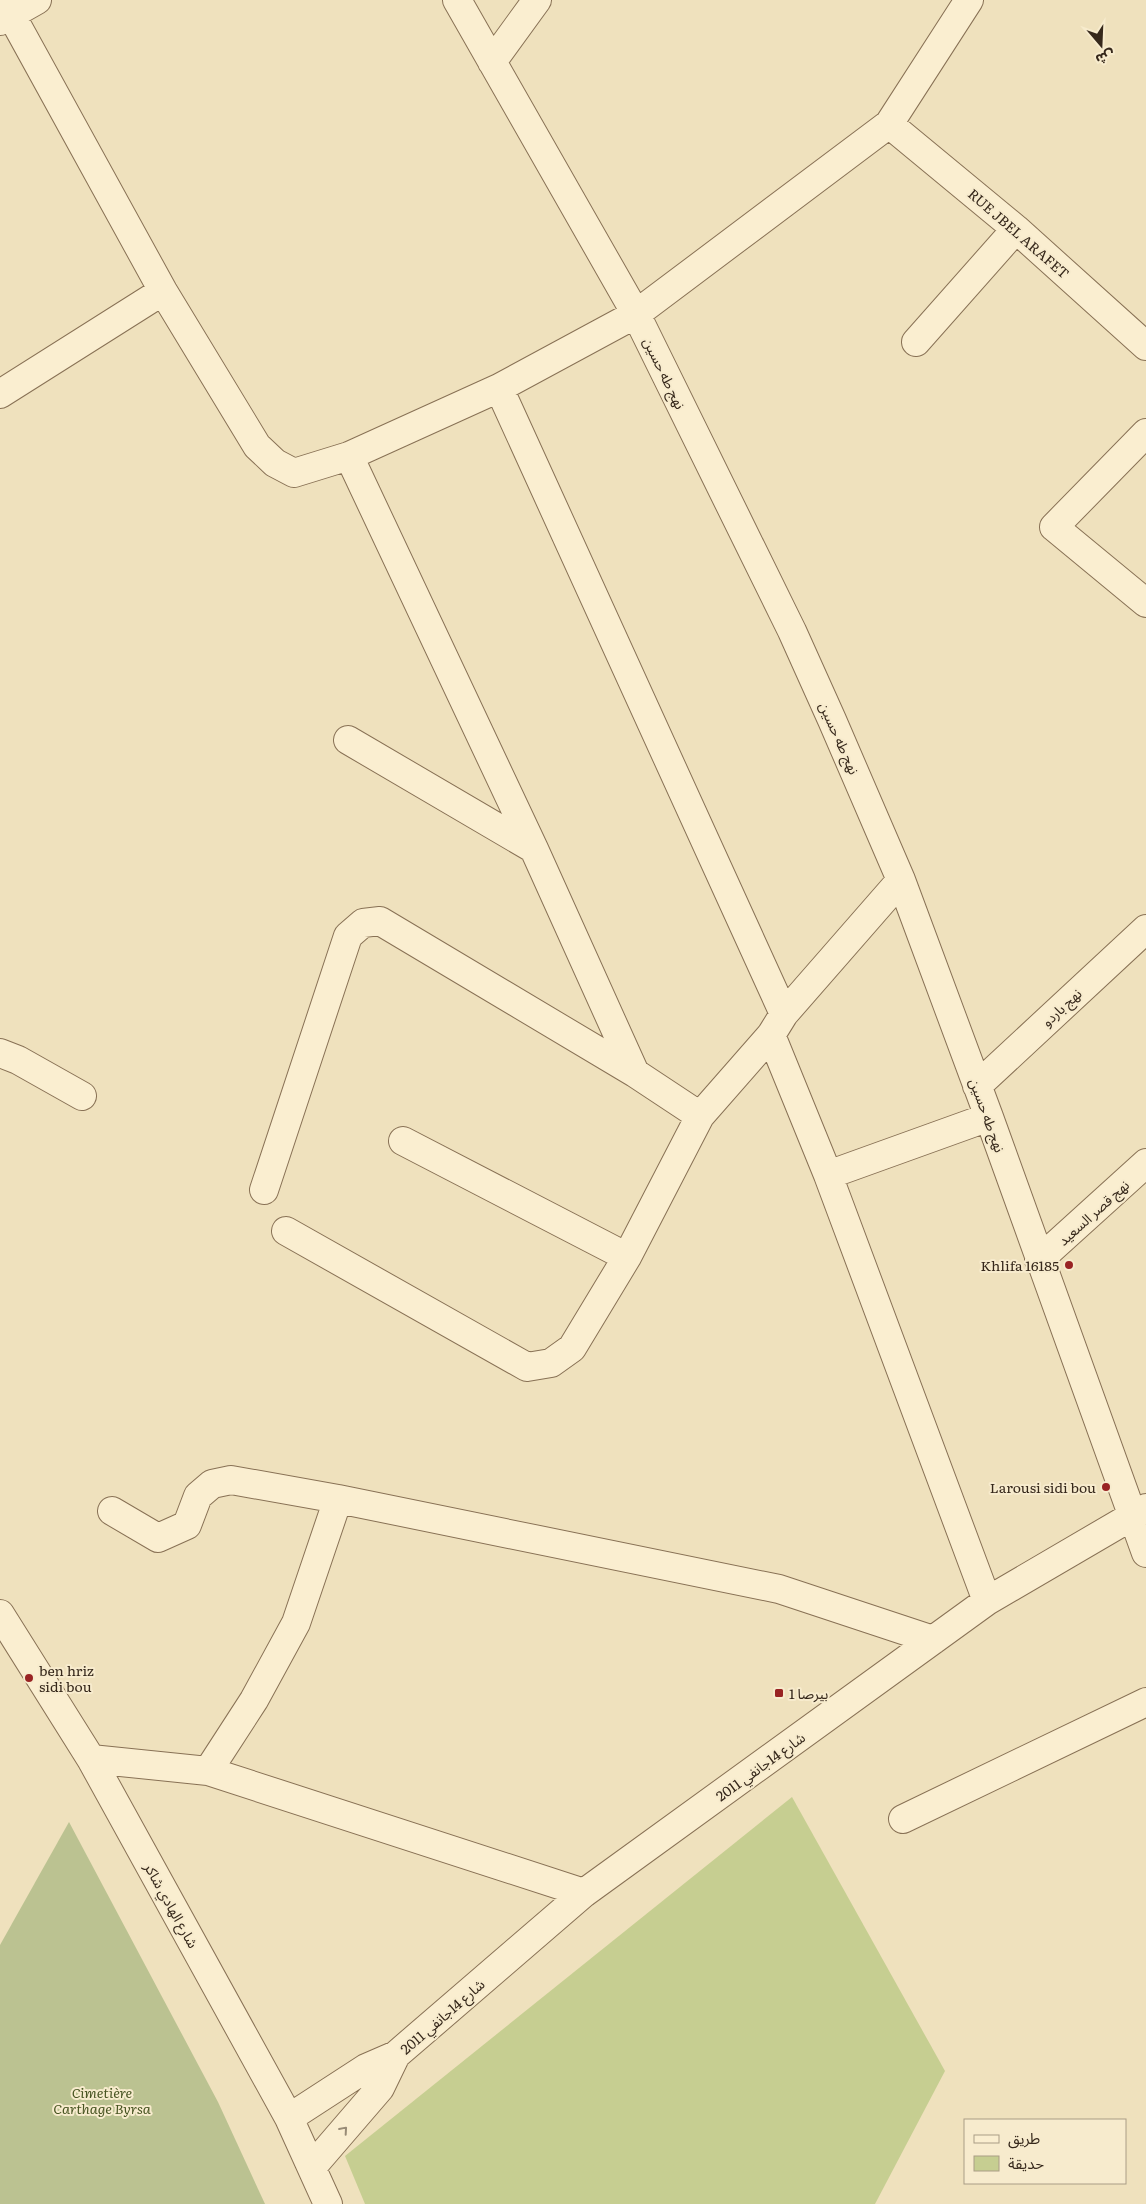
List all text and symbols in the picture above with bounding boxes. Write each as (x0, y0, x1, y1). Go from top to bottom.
north arrow (1076, 20, 1126, 70)
text: ش (1093, 46, 1118, 71)
street label: RUE JBEL ARAFET (964, 183, 1074, 283)
street label: نهج طه حسين (637, 334, 691, 413)
street label: نهج طه حسين (813, 699, 865, 778)
street label: نهج باردو (1037, 983, 1087, 1032)
street label: نهج طه حسين (963, 1075, 1011, 1156)
street label: نهج قصر السعيد (1053, 1174, 1134, 1251)
place label: Khlifa 16185 (980, 1255, 1059, 1275)
marker: Khlifa 16185 (1063, 1259, 1075, 1271)
place label: Larousi sidi bou (990, 1477, 1096, 1497)
marker: Larousi sidi bou (1100, 1481, 1112, 1493)
place label: ben hriz sidi bou (39, 1660, 94, 1696)
marker: ben hriz sidi bou (23, 1672, 35, 1684)
place label: بيرصا 1 (789, 1683, 829, 1703)
marker: بيرصا 1 (773, 1687, 785, 1699)
street label: شارع 14جانفي 2011 (711, 1727, 810, 1807)
street label: شارع الهادي شاكر (138, 1858, 204, 1952)
street label: شارع 14جانفي 2011 (396, 1974, 490, 2060)
park label: Cimetière Carthage Byrsa (53, 2082, 151, 2118)
legend (964, 2119, 1126, 2184)
text: طريق (1008, 2126, 1040, 2149)
one-way arrow (338, 2127, 347, 2136)
text: حديقة (1008, 2151, 1044, 2174)

